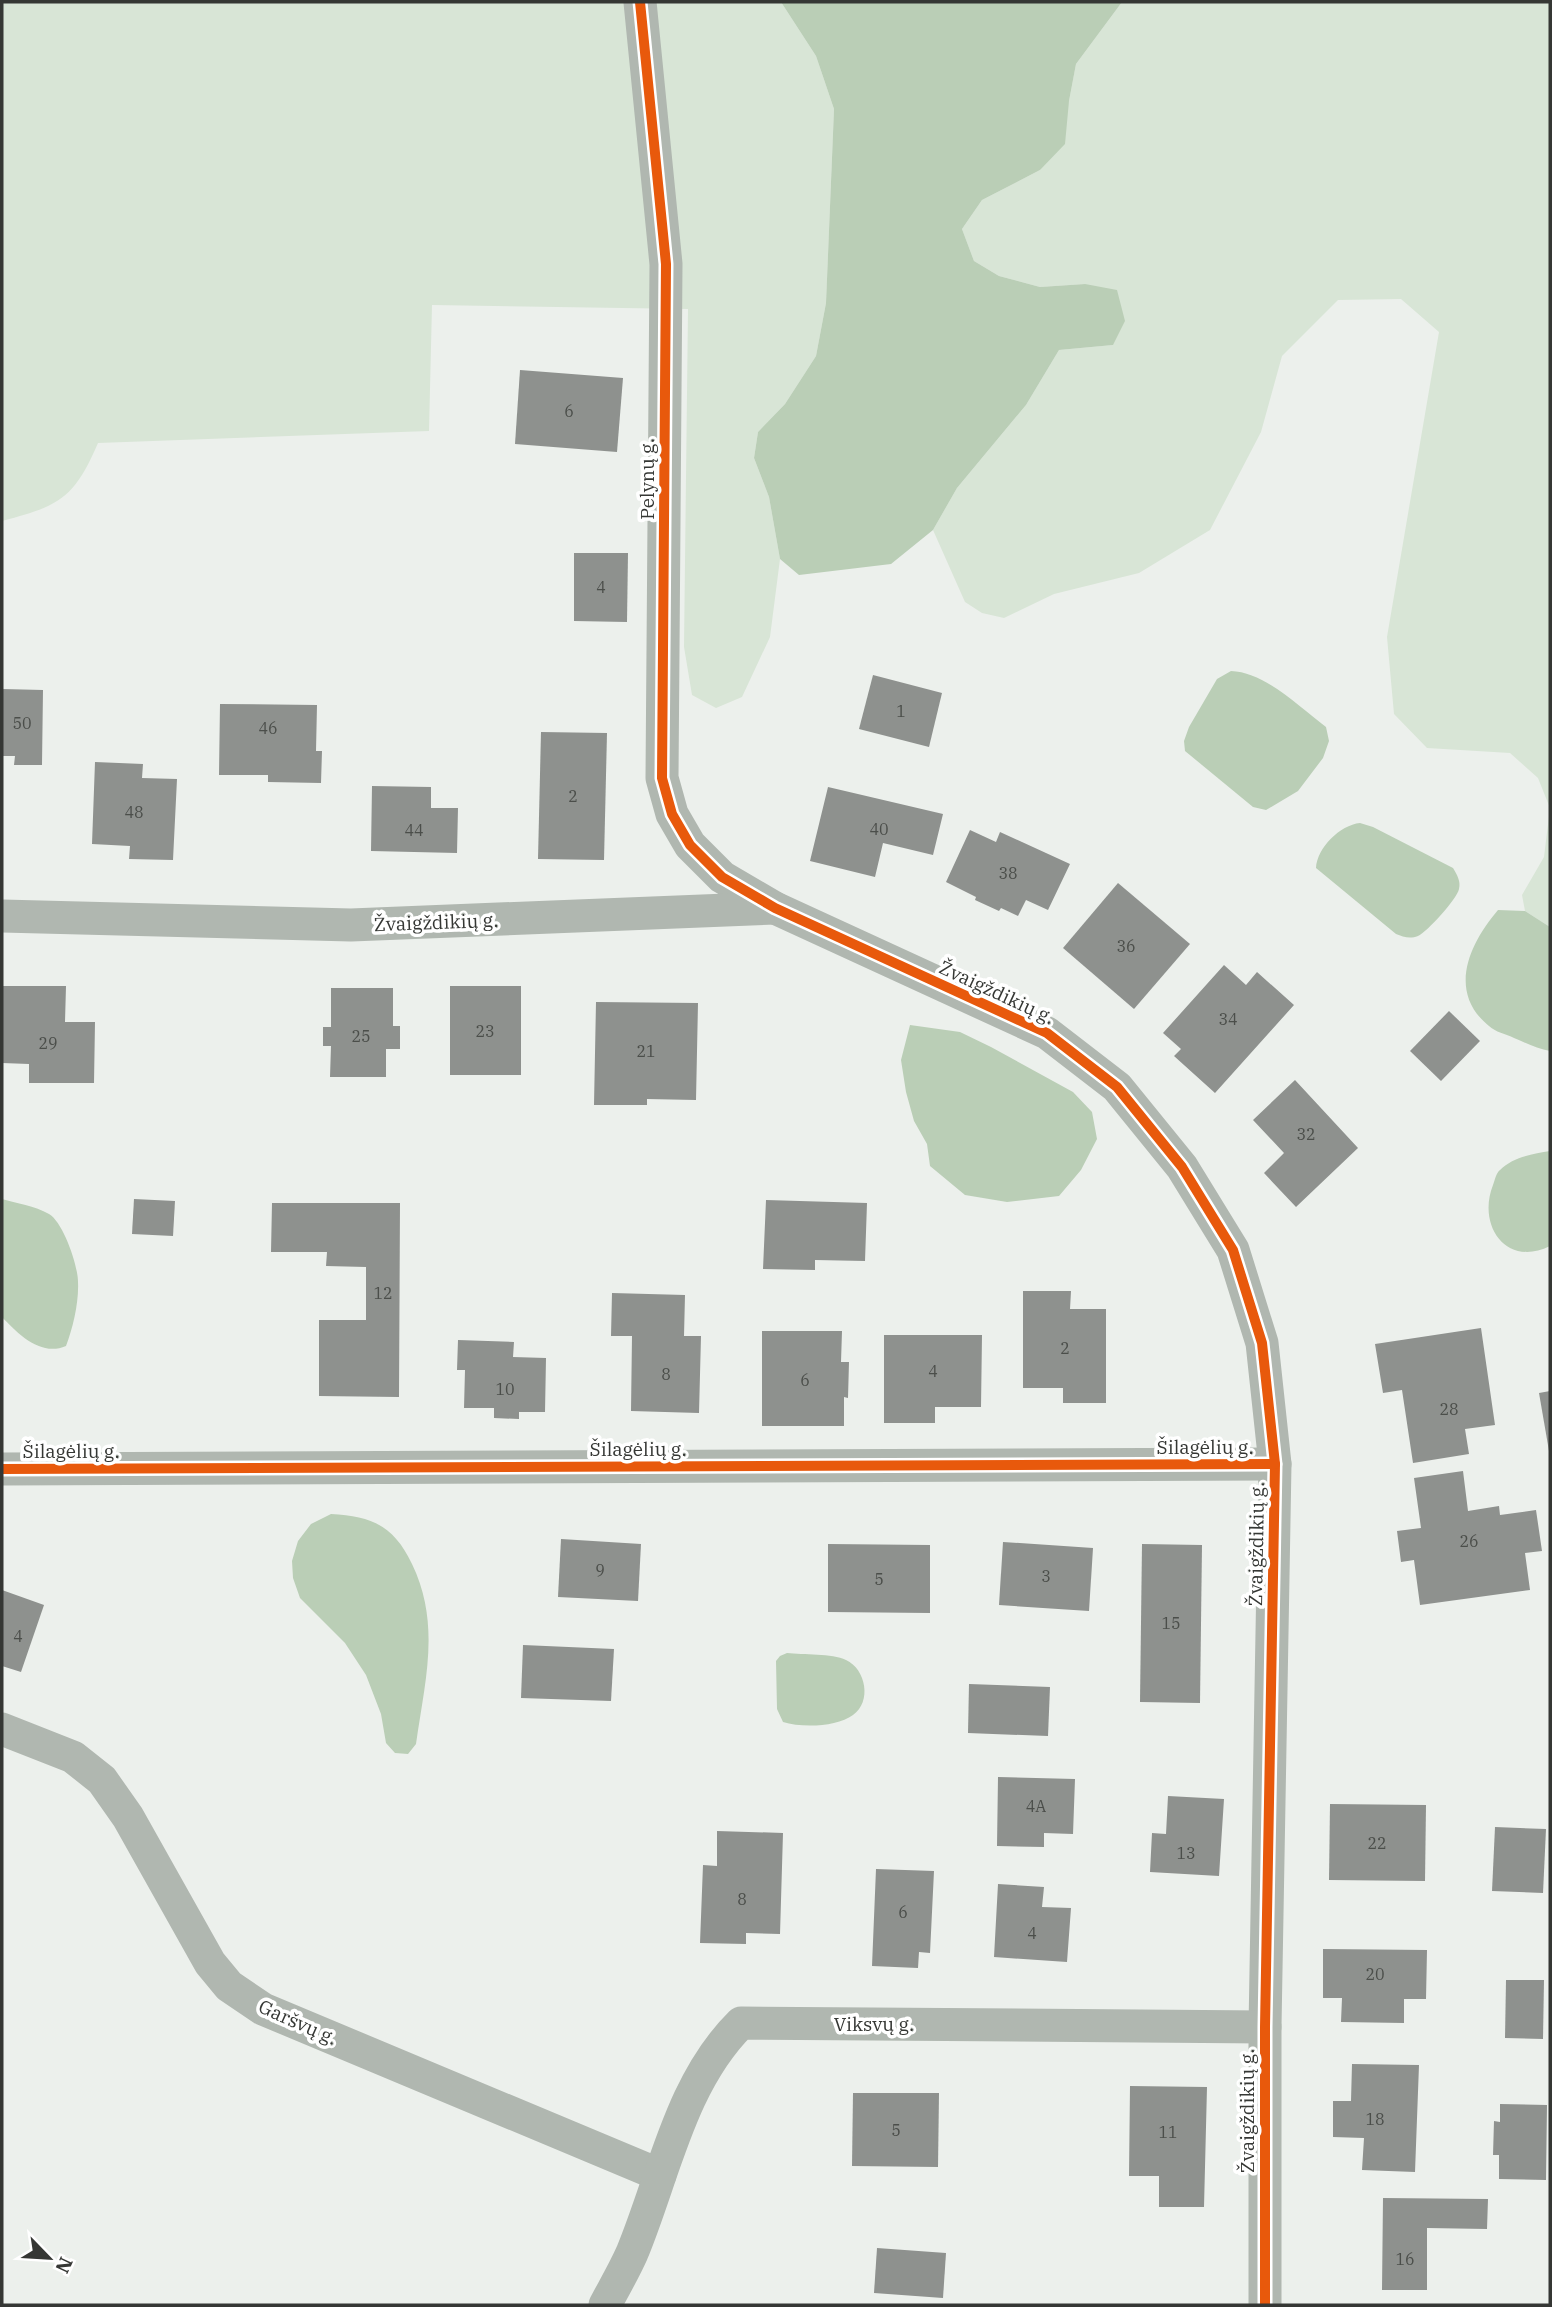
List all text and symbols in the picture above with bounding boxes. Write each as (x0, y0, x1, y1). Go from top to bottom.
house number: 6 (564, 401, 574, 421)
street label: Pelynų g. (635, 438, 659, 520)
house number: 4 (596, 577, 606, 597)
house number: 1 (896, 701, 906, 721)
house number: 50 (12, 713, 32, 733)
house number: 46 (258, 718, 278, 738)
house number: 2 (568, 786, 578, 806)
house number: 48 (124, 802, 144, 822)
house number: 40 (869, 819, 889, 839)
house number: 44 (404, 820, 424, 840)
house number: 38 (998, 863, 1018, 883)
street label: Žvaigždikių g. (373, 908, 499, 936)
house number: 36 (1116, 936, 1136, 956)
street label: Žvaigždikių g. (935, 955, 1059, 1029)
house number: 34 (1218, 1009, 1238, 1029)
house number: 23 (475, 1021, 495, 1041)
house number: 25 (351, 1026, 371, 1046)
house number: 29 (38, 1033, 58, 1053)
house number: 21 (636, 1041, 656, 1061)
house number: 32 (1296, 1124, 1316, 1144)
house number: 12 (373, 1283, 393, 1303)
house number: 2 (1060, 1338, 1070, 1358)
house number: 4 (928, 1361, 938, 1381)
house number: 8 (661, 1364, 671, 1384)
house number: 6 (800, 1370, 810, 1390)
house number: 10 (495, 1379, 515, 1399)
house number: 28 (1439, 1399, 1459, 1419)
street label: Šilagėlių g. (1156, 1435, 1254, 1459)
street label: Šilagėlių g. (589, 1437, 687, 1461)
street label: Šilagėlių g. (22, 1439, 120, 1463)
street label: Žvaigždikių g. (1243, 1481, 1269, 1607)
house number: 26 (1459, 1531, 1479, 1551)
house number: 9 (595, 1560, 605, 1580)
house number: 3 (1041, 1566, 1051, 1586)
house number: 5 (874, 1569, 884, 1589)
house number: 15 (1161, 1613, 1181, 1633)
house number: 4 (13, 1626, 23, 1646)
house number: 4A (1026, 1796, 1046, 1816)
house number: 22 (1367, 1833, 1387, 1853)
house number: 13 (1176, 1843, 1196, 1863)
house number: 8 (737, 1889, 747, 1909)
house number: 6 (898, 1902, 908, 1922)
house number: 4 (1027, 1923, 1037, 1943)
house number: 20 (1365, 1964, 1385, 1984)
street label: Garšvų g. (255, 1994, 341, 2050)
street label: Viksvų g. (834, 2012, 914, 2036)
street label: Žvaigždikių g. (1235, 2049, 1259, 2173)
house number: 18 (1365, 2109, 1385, 2129)
house number: 5 (891, 2120, 901, 2140)
house number: 11 (1158, 2122, 1178, 2142)
north arrow (14, 2223, 84, 2293)
house number: 16 (1395, 2249, 1415, 2269)
text: N (50, 2253, 78, 2277)

